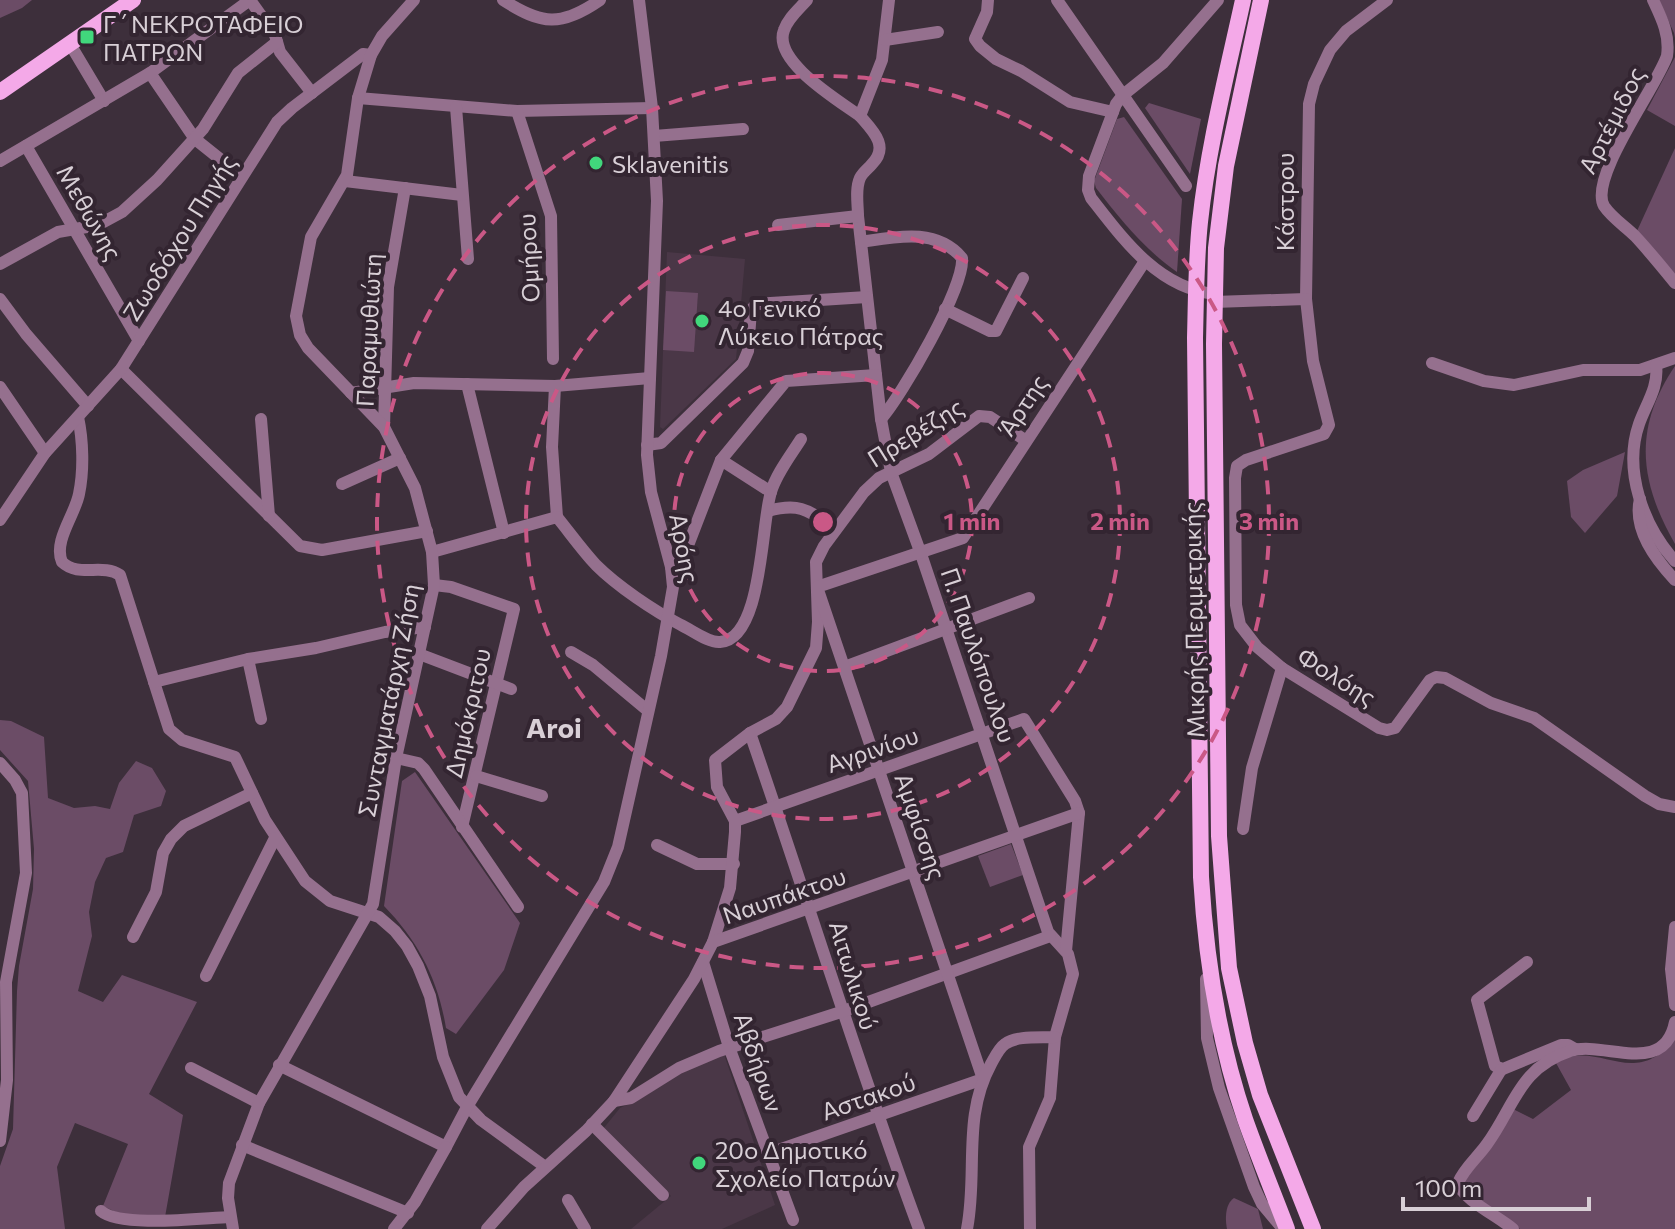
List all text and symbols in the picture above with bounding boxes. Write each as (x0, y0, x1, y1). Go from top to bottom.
place label: Γ΄ΝΕΚΡΟΤΑΦΕΙΟ ΠΑΤΡΩΝ (103, 9, 303, 66)
marker: Γ΄ΝΕΚΡΟΤΑΦΕΙΟ ΠΑΤΡΩΝ (78, 28, 96, 46)
street label: Αρτέμιδος (1572, 62, 1650, 178)
street label: Ζωοδόχου Πηγής (116, 148, 242, 326)
place label: Sklavenitis (612, 149, 729, 178)
street label: Κάστρου (1270, 153, 1299, 251)
marker: Sklavenitis (587, 154, 605, 172)
street label: Μεθώνης (51, 159, 129, 265)
street label: Ομήρου (511, 213, 545, 303)
street label: Παραμυθιώτη (349, 253, 387, 407)
place label: 4ο Γενικό Λύκειο Πάτρας (718, 293, 884, 350)
marker: 4ο Γενικό Λύκειο Πάτρας (693, 312, 711, 330)
street label: Άρτης (990, 369, 1053, 442)
street label: Πρεβέζης (862, 391, 968, 473)
street label: Μικρής Περιμετρικής (1176, 502, 1210, 738)
text: 1 min (944, 506, 1000, 535)
text: 2 min (1090, 506, 1150, 535)
text: 3 min (1239, 506, 1299, 535)
centre of rings (809, 508, 837, 536)
street label: Αρόης (664, 511, 706, 585)
street label: Π. Παυλόπουλου (936, 564, 1022, 746)
street label: Συνταγματάρχη Ζήση (351, 581, 425, 819)
street label: Φολόης (1293, 641, 1381, 711)
street label: Δημόκριτου (438, 645, 496, 781)
district label: Aroi (526, 710, 582, 744)
street label: Αγρινίου (822, 720, 922, 778)
street label: Αμφίσσης (889, 769, 953, 883)
street label: Ναυπάκτου (719, 860, 849, 930)
street label: Αιτωλικού (824, 917, 884, 1033)
street label: Αβδήρων (728, 1008, 790, 1116)
street label: Αστακού (817, 1066, 919, 1126)
place label: 20ο Δημοτικό Σχολείο Πατρών (715, 1135, 895, 1192)
marker: 20ο Δημοτικό Σχολείο Πατρών (690, 1154, 708, 1172)
scale bar (1403, 1161, 1589, 1211)
text: 100 m (1415, 1173, 1482, 1202)

